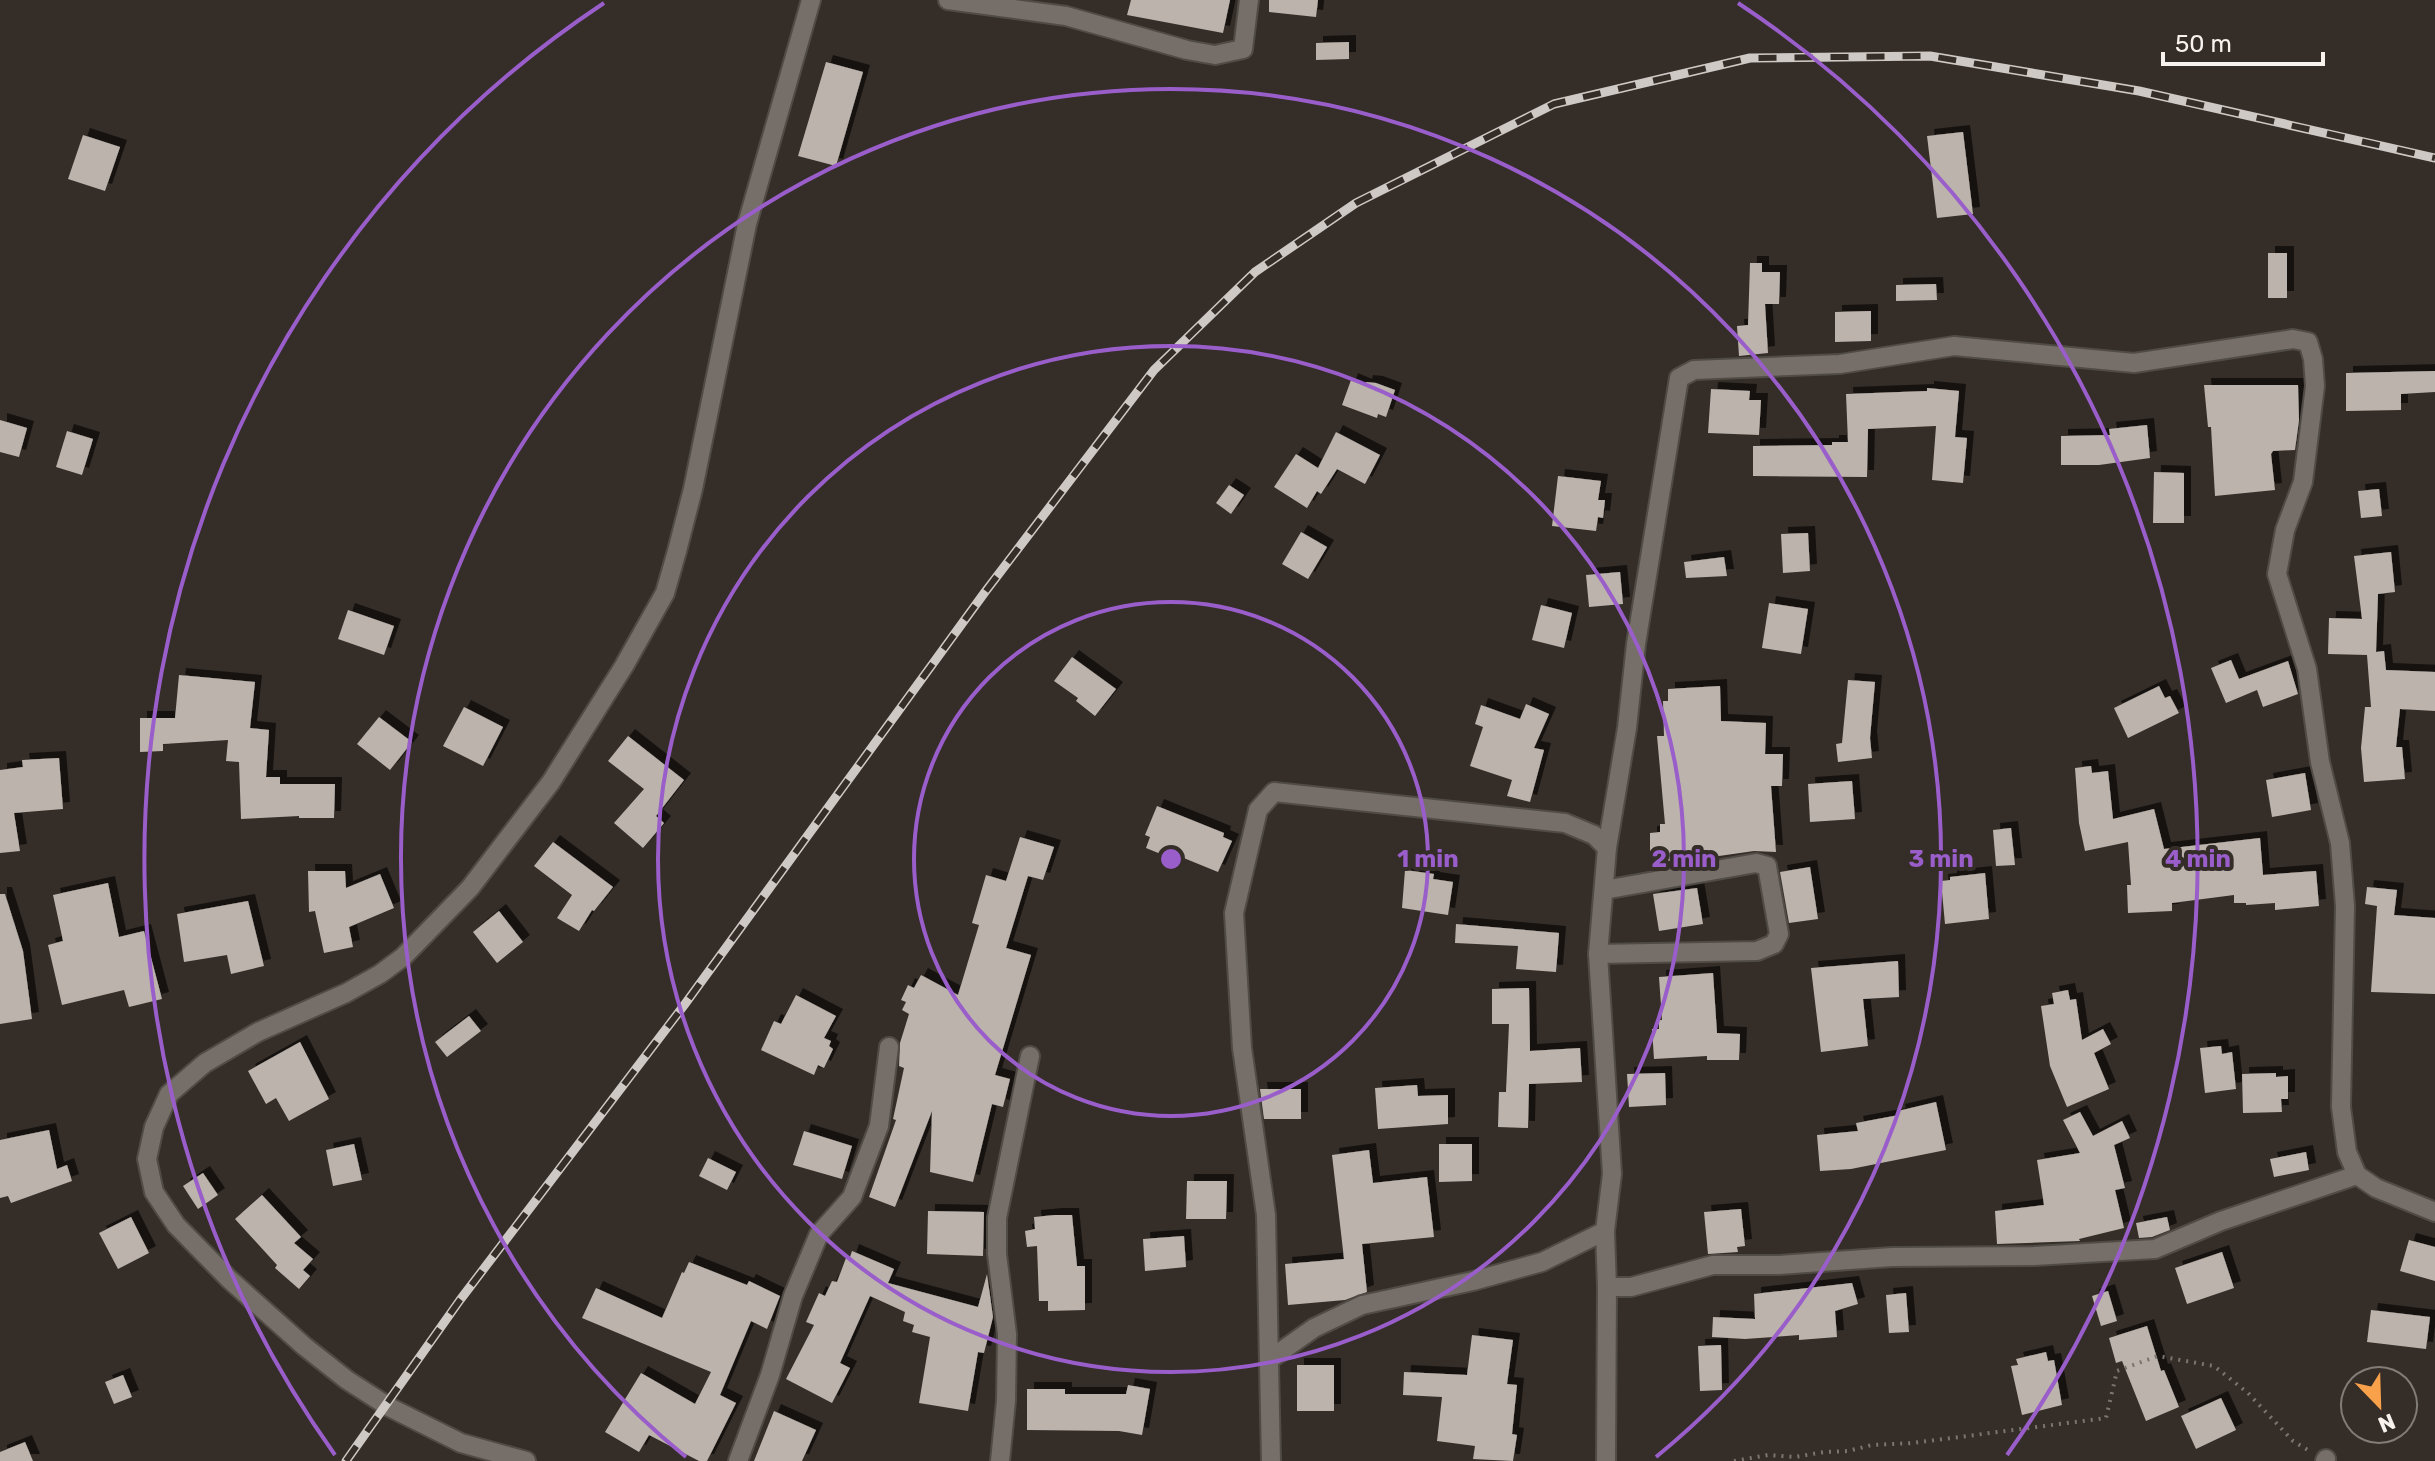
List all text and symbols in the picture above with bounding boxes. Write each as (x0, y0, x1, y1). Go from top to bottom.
scale bar (2163, 16, 2323, 66)
text: 50 m (2175, 30, 2232, 58)
centre of rings (1157, 845, 1185, 873)
text: 1 min (1397, 845, 1459, 873)
text: 2 min (1652, 845, 1717, 873)
text: 3 min (1908, 845, 1974, 873)
text: 4 min (2165, 845, 2231, 873)
north arrow (2339, 1365, 2419, 1445)
text: N (2374, 1407, 2399, 1438)

